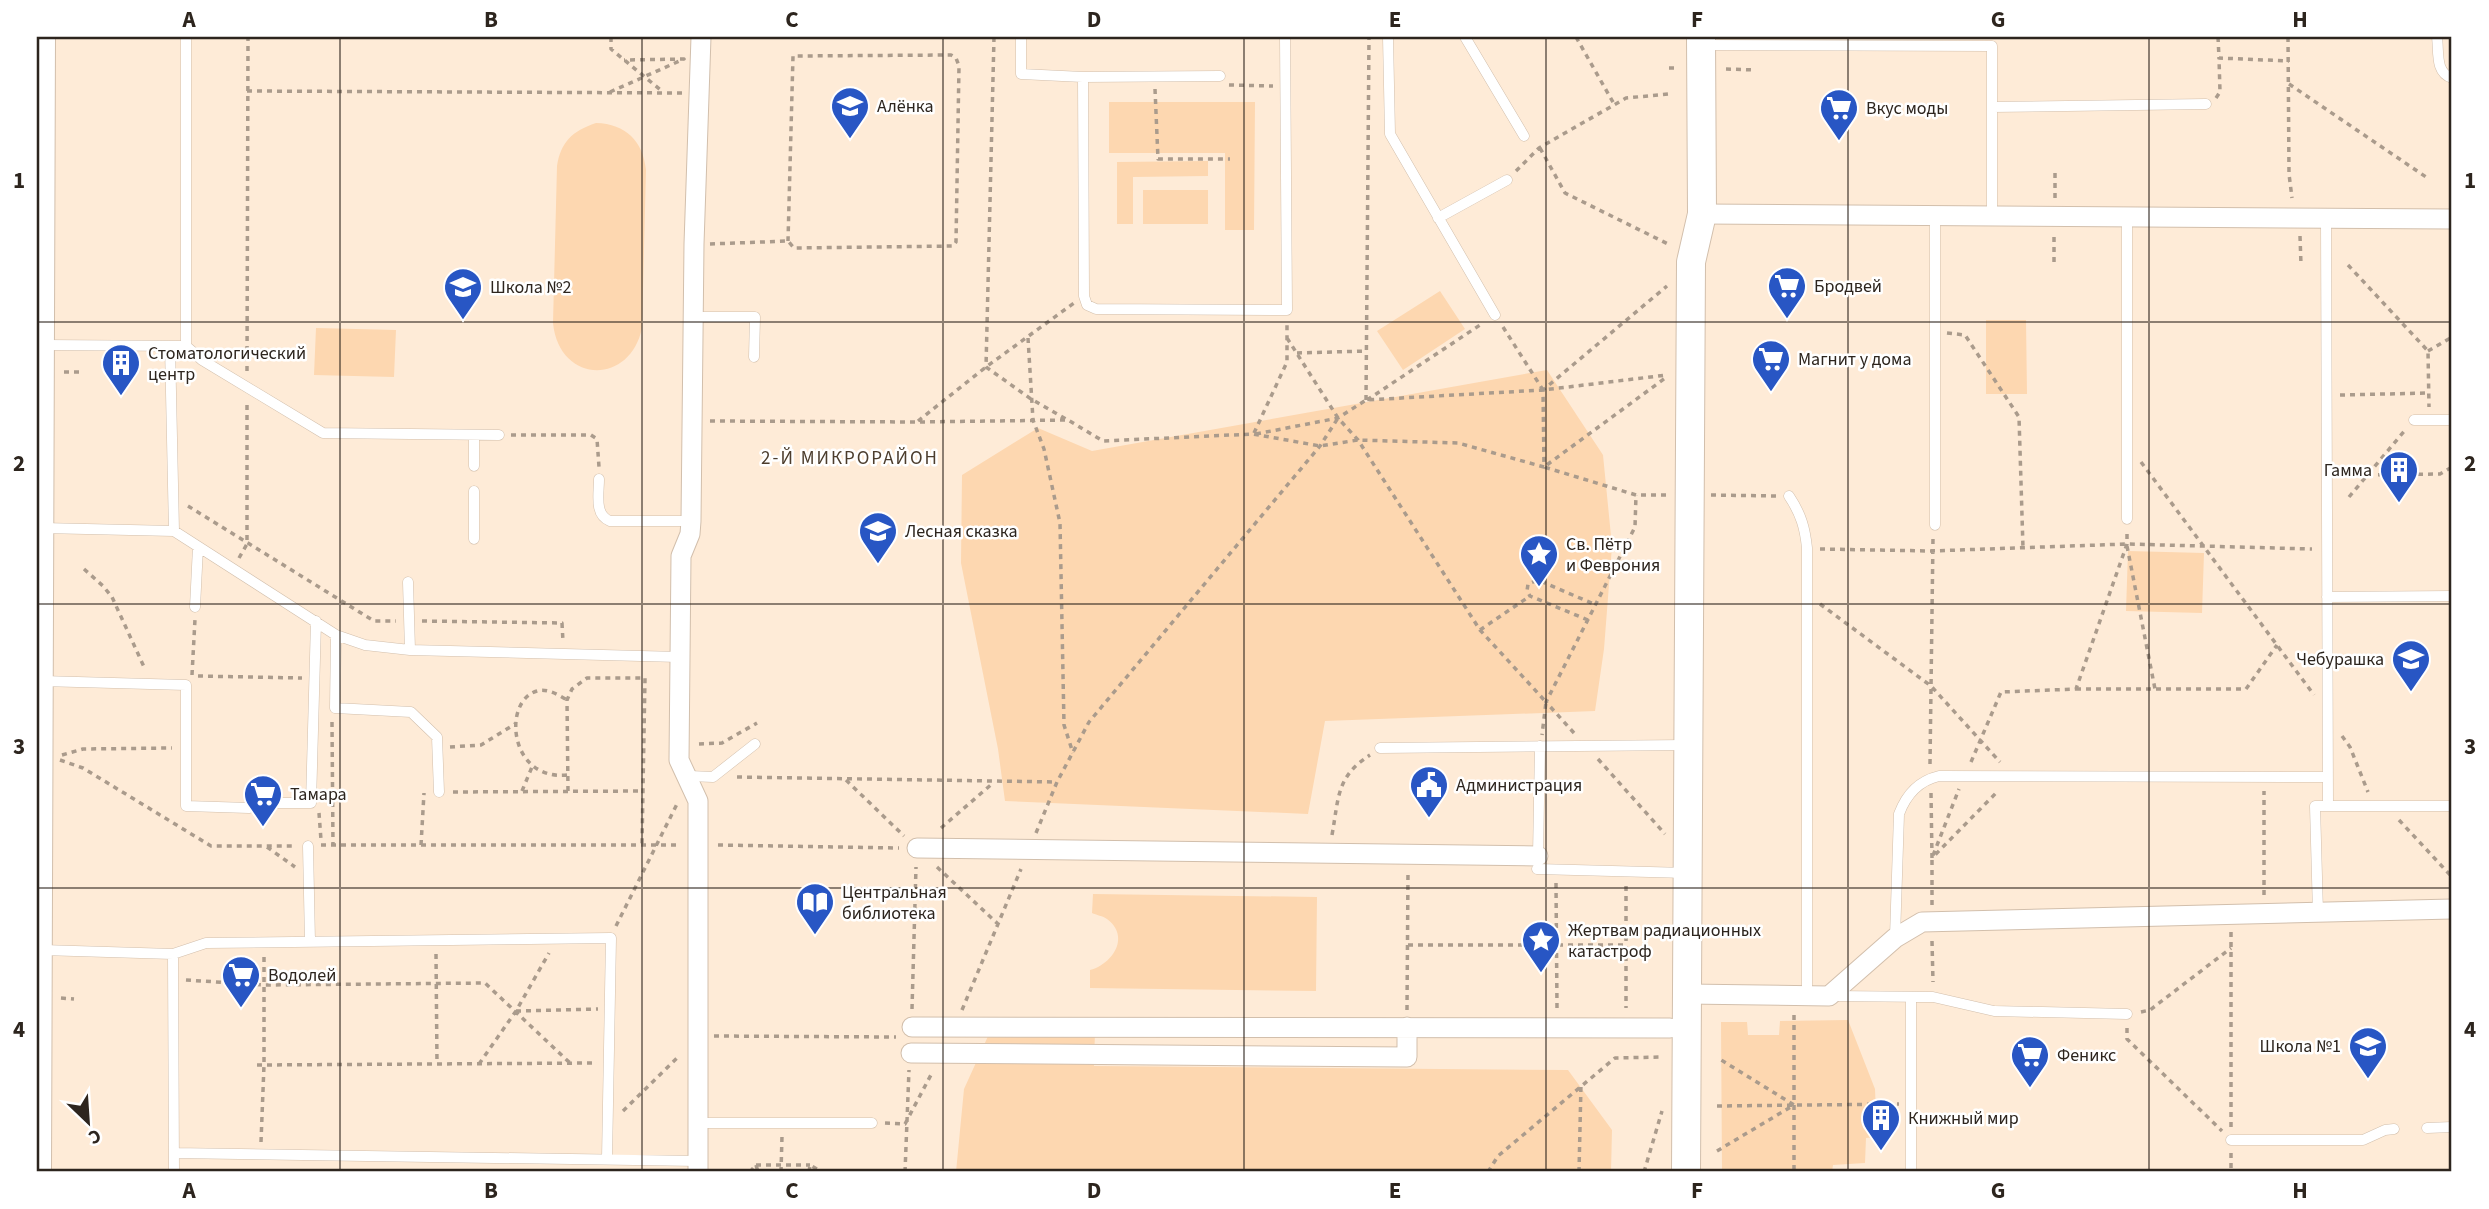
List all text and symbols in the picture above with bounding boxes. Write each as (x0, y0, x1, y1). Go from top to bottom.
text: A (181, 3, 196, 36)
text: B (484, 3, 498, 36)
text: C (785, 3, 799, 36)
text: D (1087, 3, 1101, 36)
text: E (1389, 3, 1401, 36)
text: F (1691, 3, 1703, 36)
text: G (1991, 3, 2005, 36)
text: H (2292, 3, 2308, 36)
school or university icon: Алёнка (829, 85, 871, 140)
supermarket icon: Вкус моды (1818, 87, 1860, 142)
place label: Алёнка (877, 94, 934, 119)
place label: Вкус моды (1866, 96, 1948, 121)
text: 1 (13, 164, 25, 197)
text: 1 (2464, 164, 2476, 197)
supermarket icon: Бродвей (1766, 265, 1808, 320)
school or university icon: Школа №2 (442, 266, 484, 321)
place label: Бродвей (1814, 274, 1882, 299)
place label: Школа №2 (490, 275, 571, 300)
supermarket icon: Магнит у дома (1750, 338, 1792, 393)
place label: Стоматологический центр (148, 341, 306, 387)
building icon: Стоматологический центр (100, 342, 142, 397)
place label: Магнит у дома (1798, 347, 1912, 372)
district label: 2-Й МИКРОРАЙОН (761, 445, 939, 472)
text: 2 (13, 447, 25, 480)
text: 2 (2464, 447, 2476, 480)
building icon: Гамма (2378, 449, 2420, 504)
place label: Гамма (2324, 458, 2372, 483)
school or university icon: Лесная сказка (857, 510, 899, 565)
place label: Лесная сказка (905, 519, 1018, 544)
place label: Св. Пётр и Феврония (1566, 532, 1660, 578)
place icon: Св. Пётр и Феврония (1518, 533, 1560, 588)
school or university icon: Чебурашка (2390, 638, 2432, 693)
place label: Чебурашка (2296, 647, 2384, 672)
text: 3 (13, 730, 25, 763)
text: 3 (2464, 730, 2476, 763)
public building icon: Администрация (1408, 764, 1450, 819)
supermarket icon: Тамара (242, 773, 284, 828)
place label: Администрация (1456, 773, 1582, 798)
place label: Тамара (290, 782, 347, 807)
place label: Центральная библиотека (842, 880, 947, 926)
library icon: Центральная библиотека (794, 881, 836, 936)
place label: Жертвам радиационных катастроф (1568, 918, 1761, 964)
place icon: Жертвам радиационных катастроф (1520, 919, 1562, 974)
supermarket icon: Водолей (220, 954, 262, 1009)
place label: Водолей (268, 963, 336, 988)
text: 4 (13, 1013, 25, 1046)
text: 4 (2464, 1013, 2476, 1046)
school or university icon: Школа №1 (2347, 1025, 2389, 1080)
supermarket icon: Феникс (2009, 1034, 2051, 1089)
place label: Школа №1 (2260, 1034, 2341, 1059)
place label: Феникс (2057, 1043, 2116, 1068)
north arrow (52, 1086, 122, 1156)
building icon: Книжный мир (1860, 1097, 1902, 1152)
place label: Книжный мир (1908, 1106, 2019, 1131)
text: С (84, 1121, 105, 1151)
text: A (181, 1174, 196, 1207)
text: B (484, 1174, 498, 1207)
text: C (785, 1174, 799, 1207)
text: D (1087, 1174, 1101, 1207)
text: E (1389, 1174, 1401, 1207)
text: F (1691, 1174, 1703, 1207)
text: G (1991, 1174, 2005, 1207)
text: H (2292, 1174, 2308, 1207)

